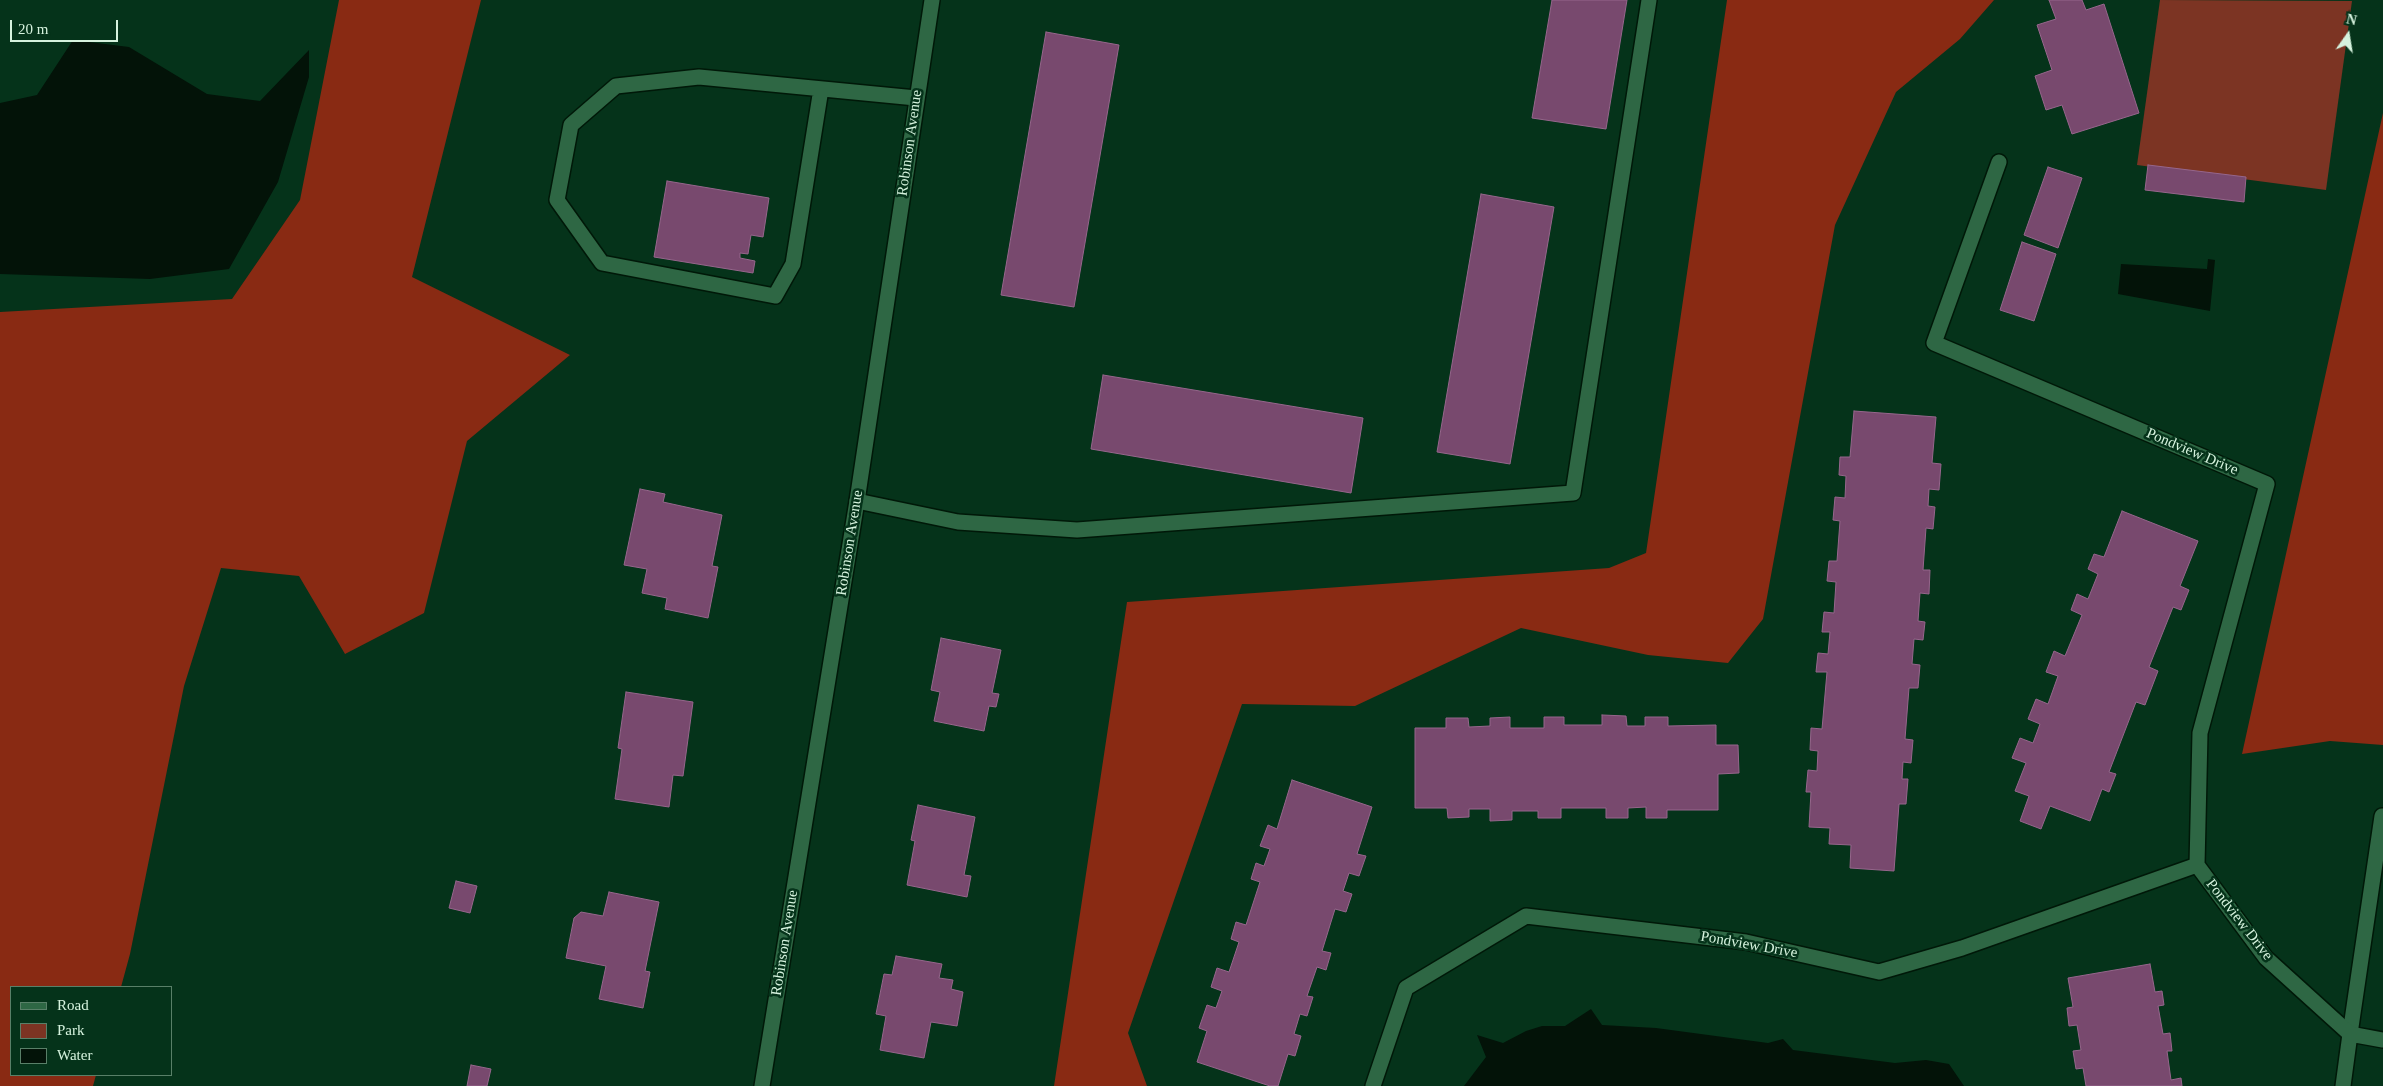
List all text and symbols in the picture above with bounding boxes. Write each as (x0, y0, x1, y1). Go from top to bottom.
scale bar (12, 10, 120, 42)
north arrow (2323, 10, 2373, 60)
text: N (2345, 11, 2358, 28)
text: 20 m (18, 21, 48, 37)
street label: Robinson Avenue (894, 89, 926, 197)
street label: Pondview Drive (2143, 425, 2241, 479)
street label: Robinson Avenue (833, 489, 867, 597)
street label: Pondview Drive (2202, 876, 2276, 964)
street label: Robinson Avenue (768, 889, 802, 997)
street label: Pondview Drive (1699, 928, 1799, 962)
legend (10, 986, 172, 1076)
text: Road (57, 997, 89, 1013)
text: Park (57, 1022, 85, 1038)
text: Water (57, 1047, 92, 1063)

